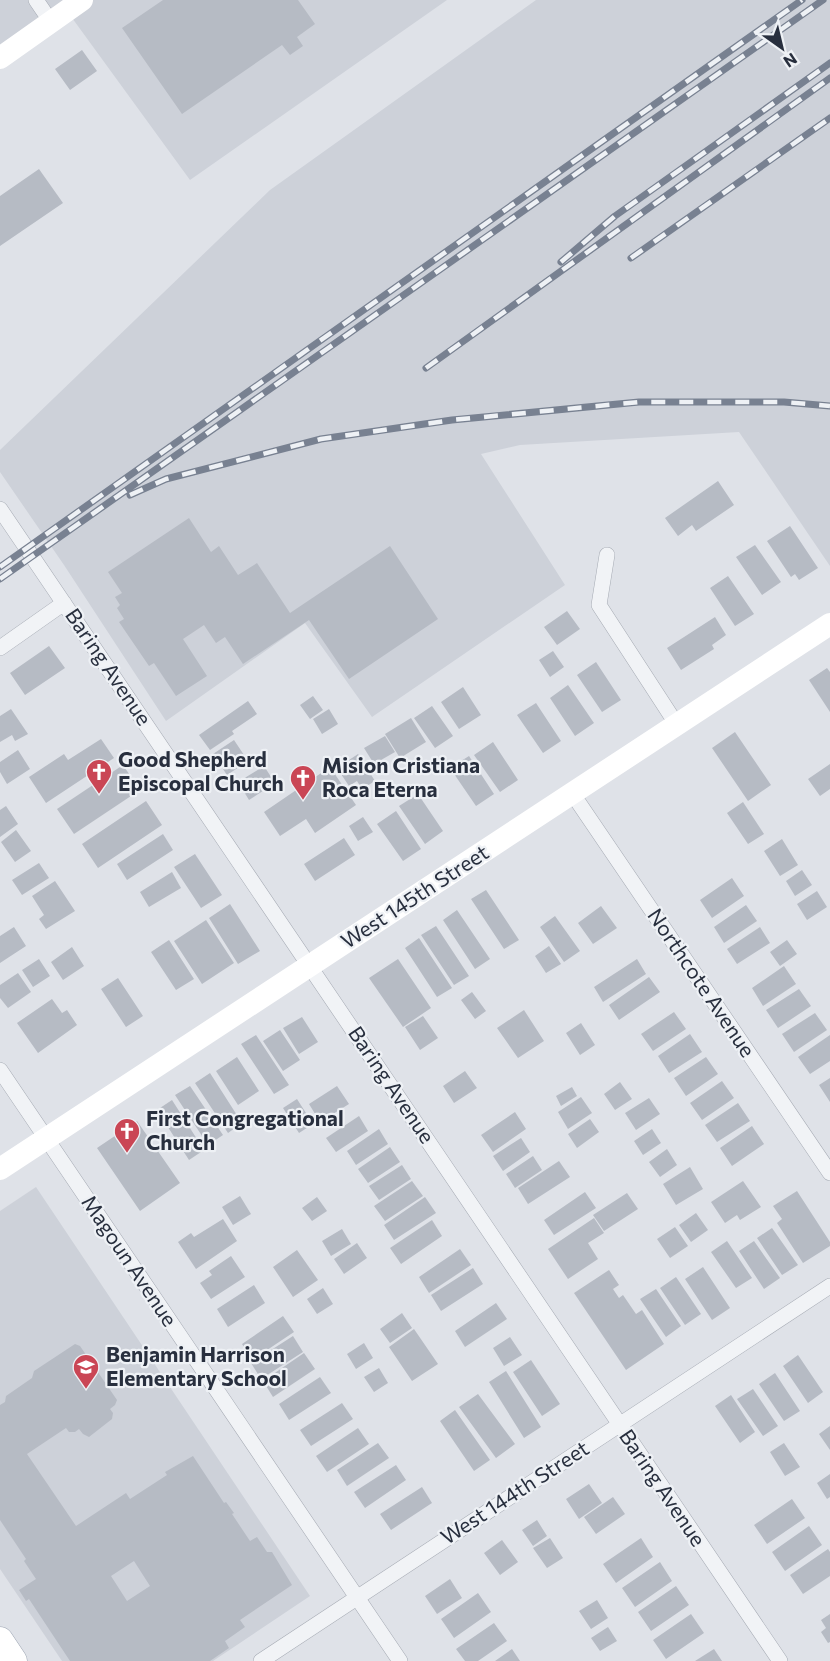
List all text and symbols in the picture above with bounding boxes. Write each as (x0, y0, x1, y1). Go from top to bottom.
north arrow (752, 18, 812, 78)
text: N (780, 50, 801, 72)
street label: Baring Avenue (61, 603, 158, 729)
place label: Good Shepherd Episcopal Church (118, 746, 284, 795)
place label: Mision Cristiana Roca Eterna (322, 752, 480, 801)
church icon: Good Shepherd Episcopal Church (84, 757, 114, 795)
church icon: Mision Cristiana Roca Eterna (288, 763, 318, 801)
street label: West 145th Street (336, 839, 493, 953)
street label: Northcote Avenue (643, 903, 761, 1061)
street label: Baring Avenue (344, 1021, 441, 1147)
place label: First Congregational Church (146, 1105, 344, 1154)
church icon: First Congregational Church (112, 1116, 142, 1154)
street label: Magoun Avenue (77, 1190, 183, 1330)
place label: Benjamin Harrison Elementary School (106, 1341, 287, 1390)
school or university icon: Benjamin Harrison Elementary School (71, 1352, 101, 1390)
street label: Baring Avenue (615, 1424, 712, 1550)
street label: West 144th Street (436, 1435, 593, 1549)

